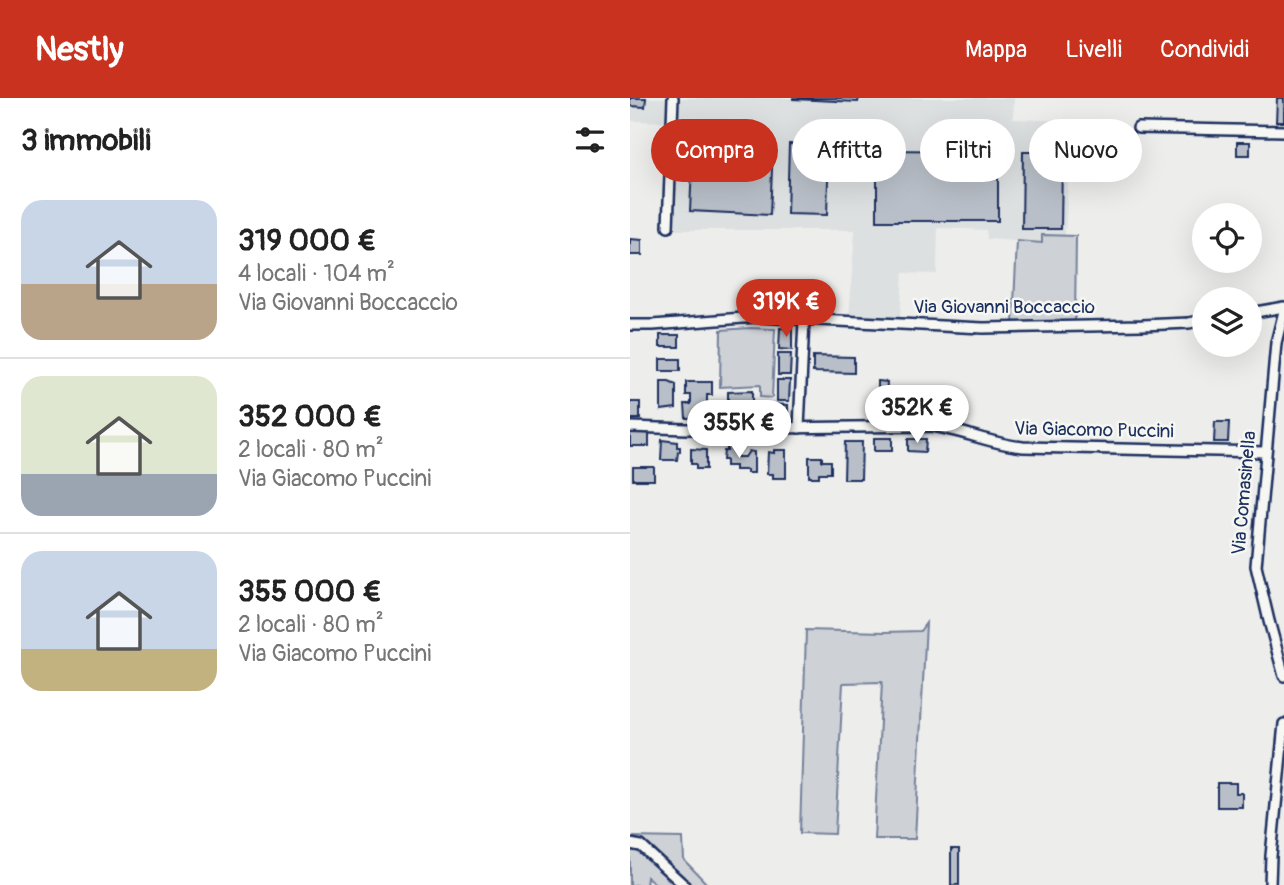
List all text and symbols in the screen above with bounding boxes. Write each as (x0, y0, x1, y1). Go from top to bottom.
text: Nestly (35, 29, 124, 70)
text: Mappa (965, 35, 1027, 64)
text: Livelli (1065, 35, 1122, 64)
text: Condividi (1160, 35, 1249, 64)
chip: Compra (651, 119, 778, 182)
chip: Affitta (792, 119, 906, 182)
chip: Filtri (920, 119, 1015, 182)
chip: Nuovo (1029, 119, 1142, 182)
icon: filters (571, 121, 609, 159)
text: 3 immobili (21, 122, 151, 159)
map controls (1192, 203, 1262, 357)
button: locate (1192, 203, 1262, 273)
text: 319 000 € (238, 222, 376, 259)
icon: home (77, 228, 161, 312)
text: 4 locali · 104 m² (238, 259, 395, 288)
pin: 319K € (729, 280, 843, 339)
text: 319K € (752, 287, 820, 316)
button: layers (1192, 287, 1262, 357)
text: Via Giovanni Boccaccio (238, 288, 458, 317)
street label: Via Giovanni Boccaccio (913, 295, 1095, 319)
pin: 352K € (860, 386, 974, 445)
text: 352K € (881, 393, 953, 422)
text: 352 000 € (238, 398, 382, 435)
pin: 355K € (682, 400, 796, 460)
icon: home (77, 404, 161, 488)
text: 355K € (703, 408, 775, 437)
street label: Via Giacomo Puccini (1014, 417, 1174, 443)
street label: Via Comasinella (1227, 430, 1261, 556)
text: 2 locali · 80 m² (238, 435, 384, 464)
text: Via Giacomo Puccini (238, 464, 431, 493)
text: 355 000 € (238, 573, 382, 610)
icon: home (77, 579, 161, 663)
text: 2 locali · 80 m² (238, 610, 384, 639)
text: Via Giacomo Puccini (238, 639, 431, 668)

